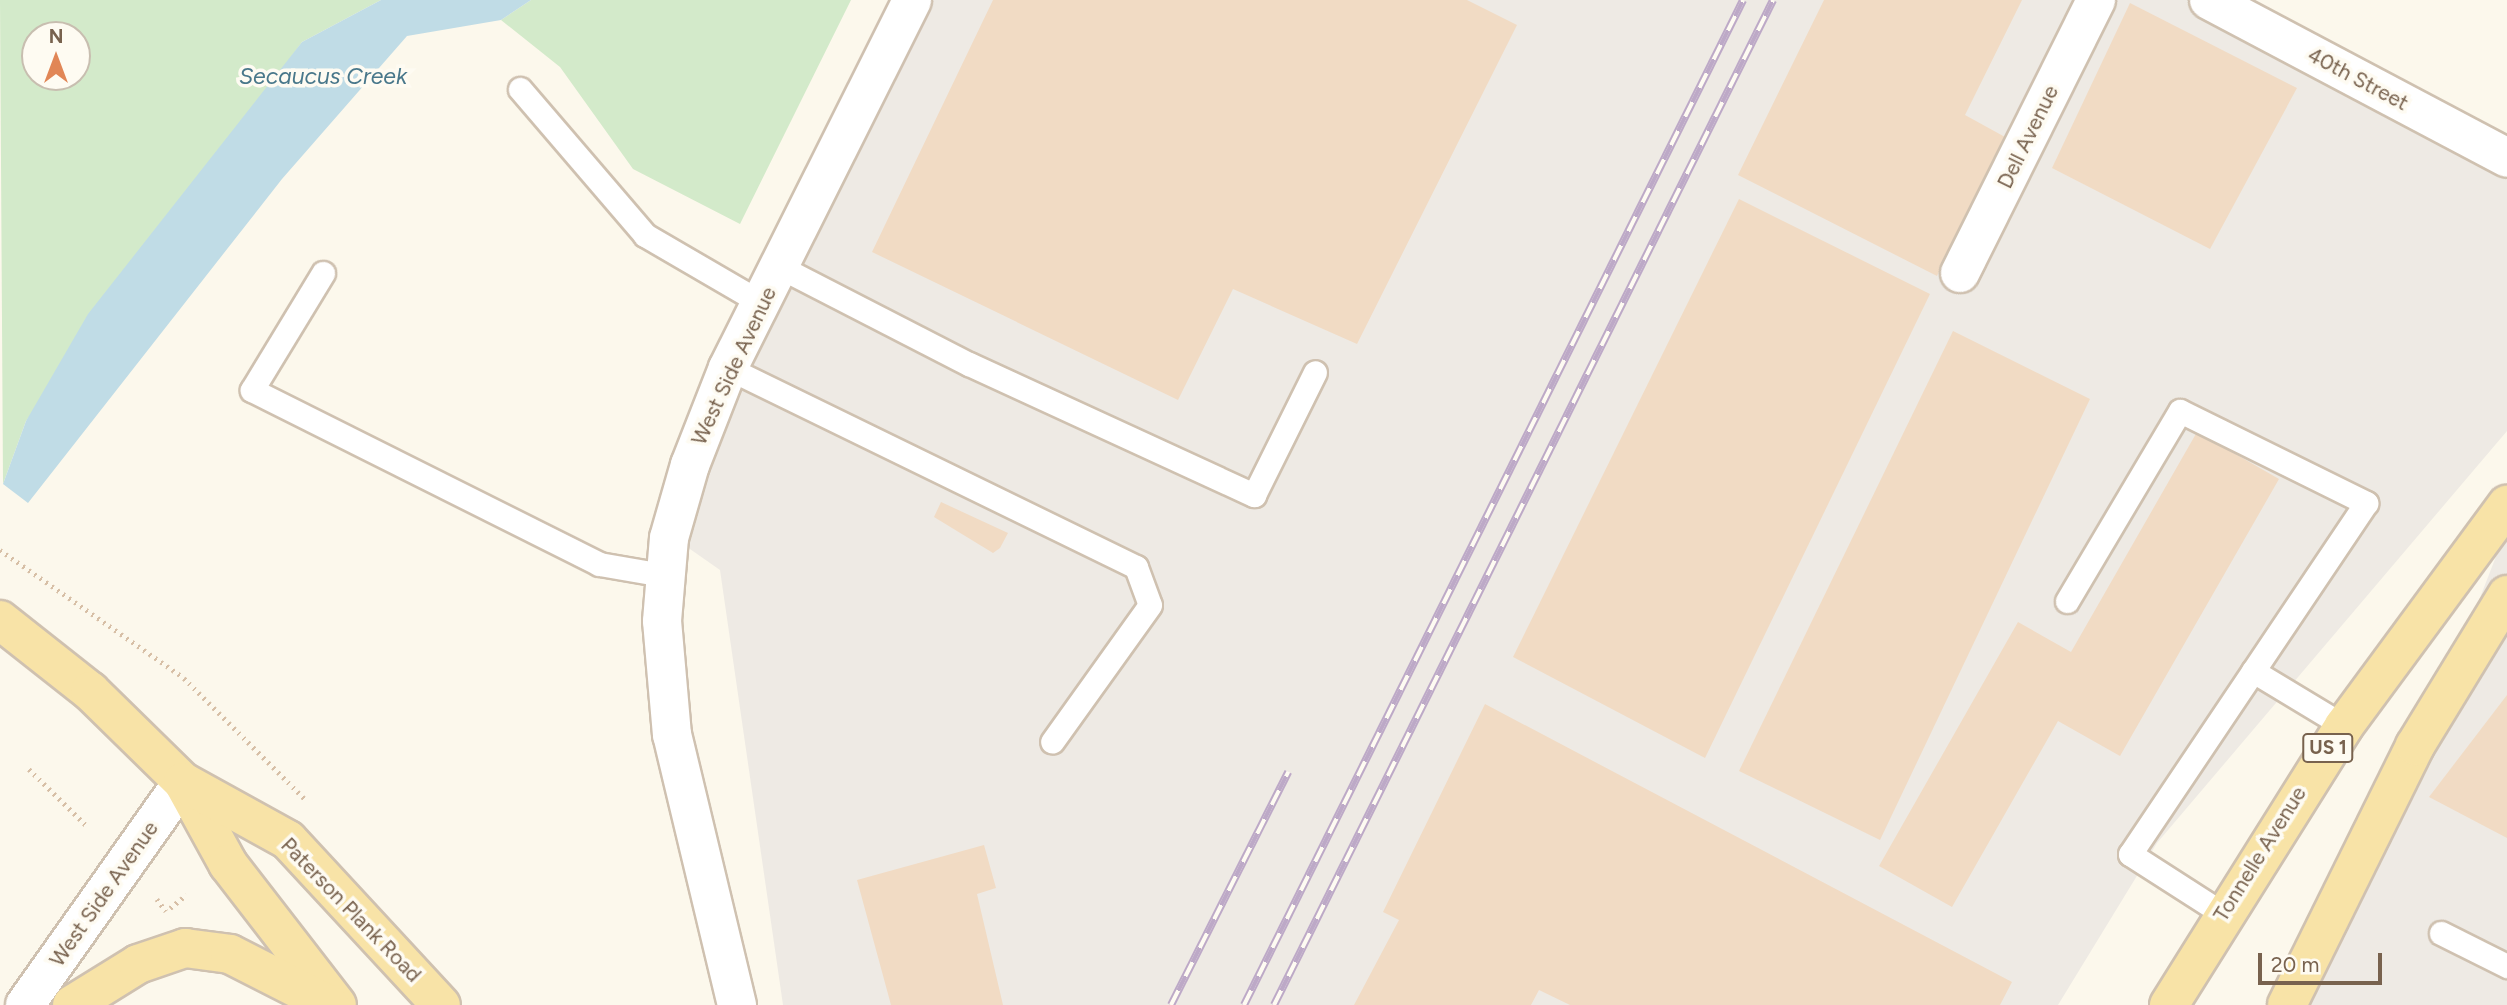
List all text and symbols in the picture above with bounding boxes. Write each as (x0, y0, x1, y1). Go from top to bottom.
north arrow (21, 21, 91, 91)
text: N (49, 25, 63, 48)
street label: 40th Street (2303, 42, 2413, 116)
water label: Secaucus Creek (239, 62, 407, 90)
street label: Dell Avenue (1992, 81, 2064, 193)
street label: West Side Avenue (686, 283, 782, 449)
road number: US 1 (2302, 733, 2354, 764)
street label: Tonnelle Avenue (2208, 782, 2312, 926)
street label: West Side Avenue (45, 817, 163, 971)
street label: Paterson Plank Road (276, 833, 426, 987)
scale bar (2262, 939, 2386, 983)
text: 20 m (2271, 952, 2319, 977)

